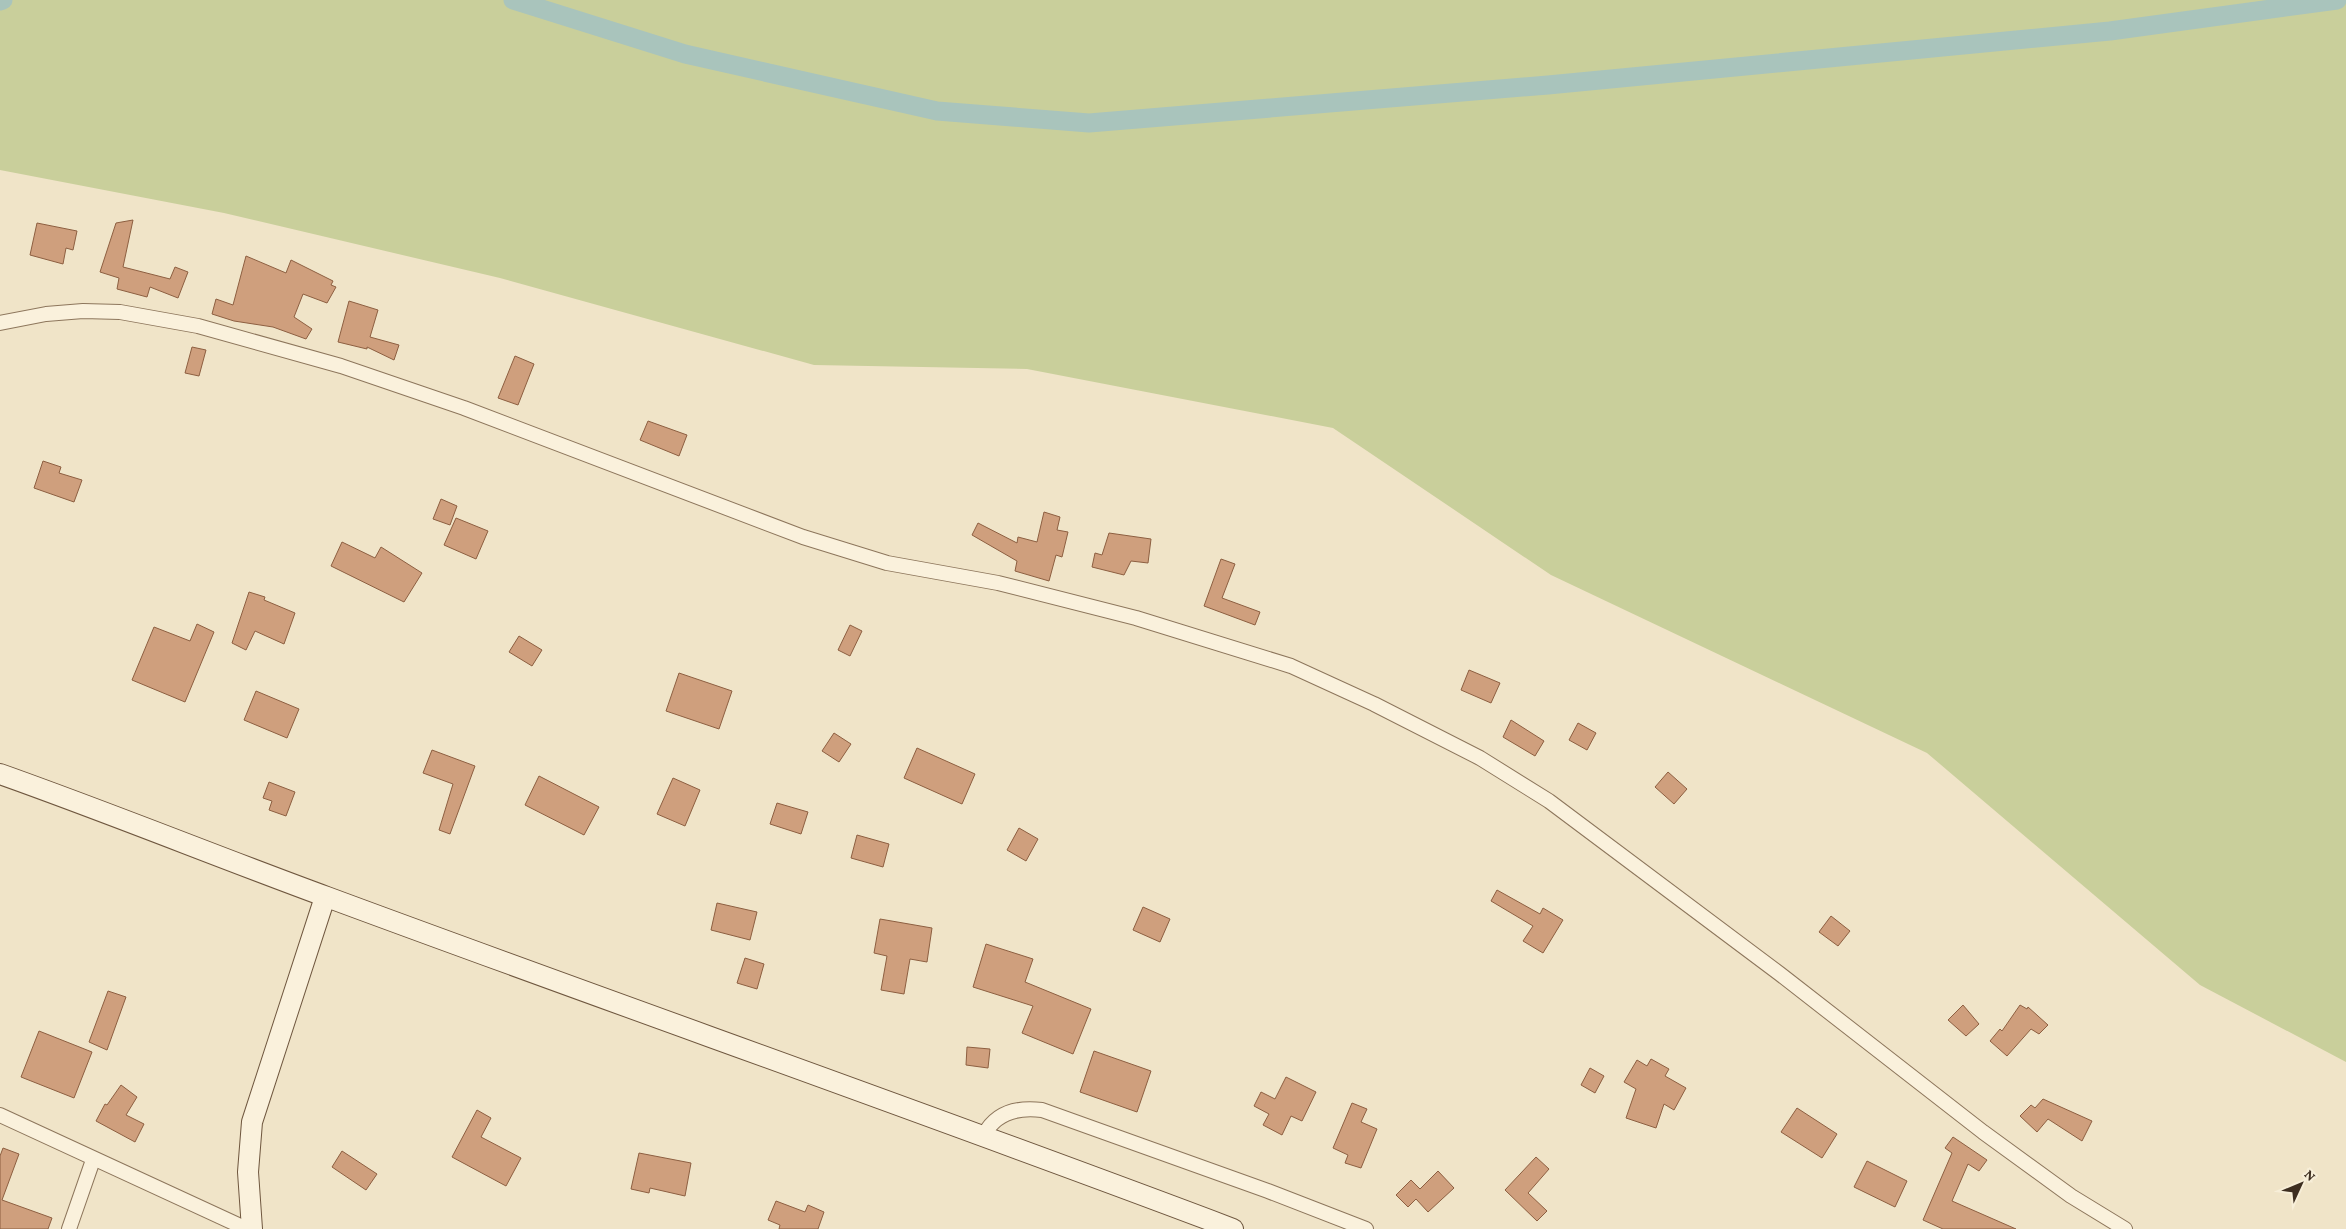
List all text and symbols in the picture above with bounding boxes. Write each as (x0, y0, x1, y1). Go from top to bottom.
north arrow (2276, 1159, 2326, 1209)
text: N (2301, 1166, 2320, 1184)

